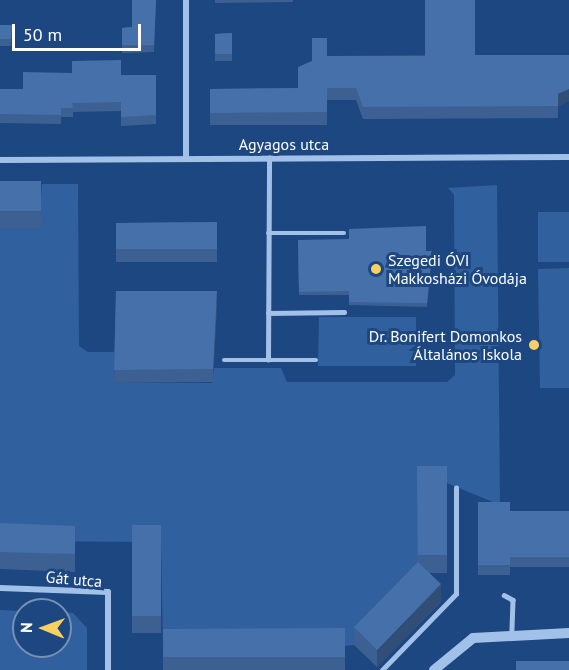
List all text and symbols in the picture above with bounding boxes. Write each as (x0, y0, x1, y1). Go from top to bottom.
scale bar (15, 12, 144, 50)
text: 50 m (23, 23, 62, 46)
street label: Agyagos utca (239, 134, 329, 154)
place label: Szegedi ÓVI Makkosházi Óvodája (388, 250, 527, 288)
marker: Szegedi ÓVI Makkosházi Óvodája (369, 262, 383, 276)
place label: Dr. Bonifert Domonkos Általános Iskola (368, 326, 522, 364)
marker: Dr. Bonifert Domonkos Általános Iskola (527, 338, 541, 352)
street label: Gát utca (45, 567, 103, 591)
north arrow (12, 598, 72, 658)
text: N (16, 622, 36, 633)

